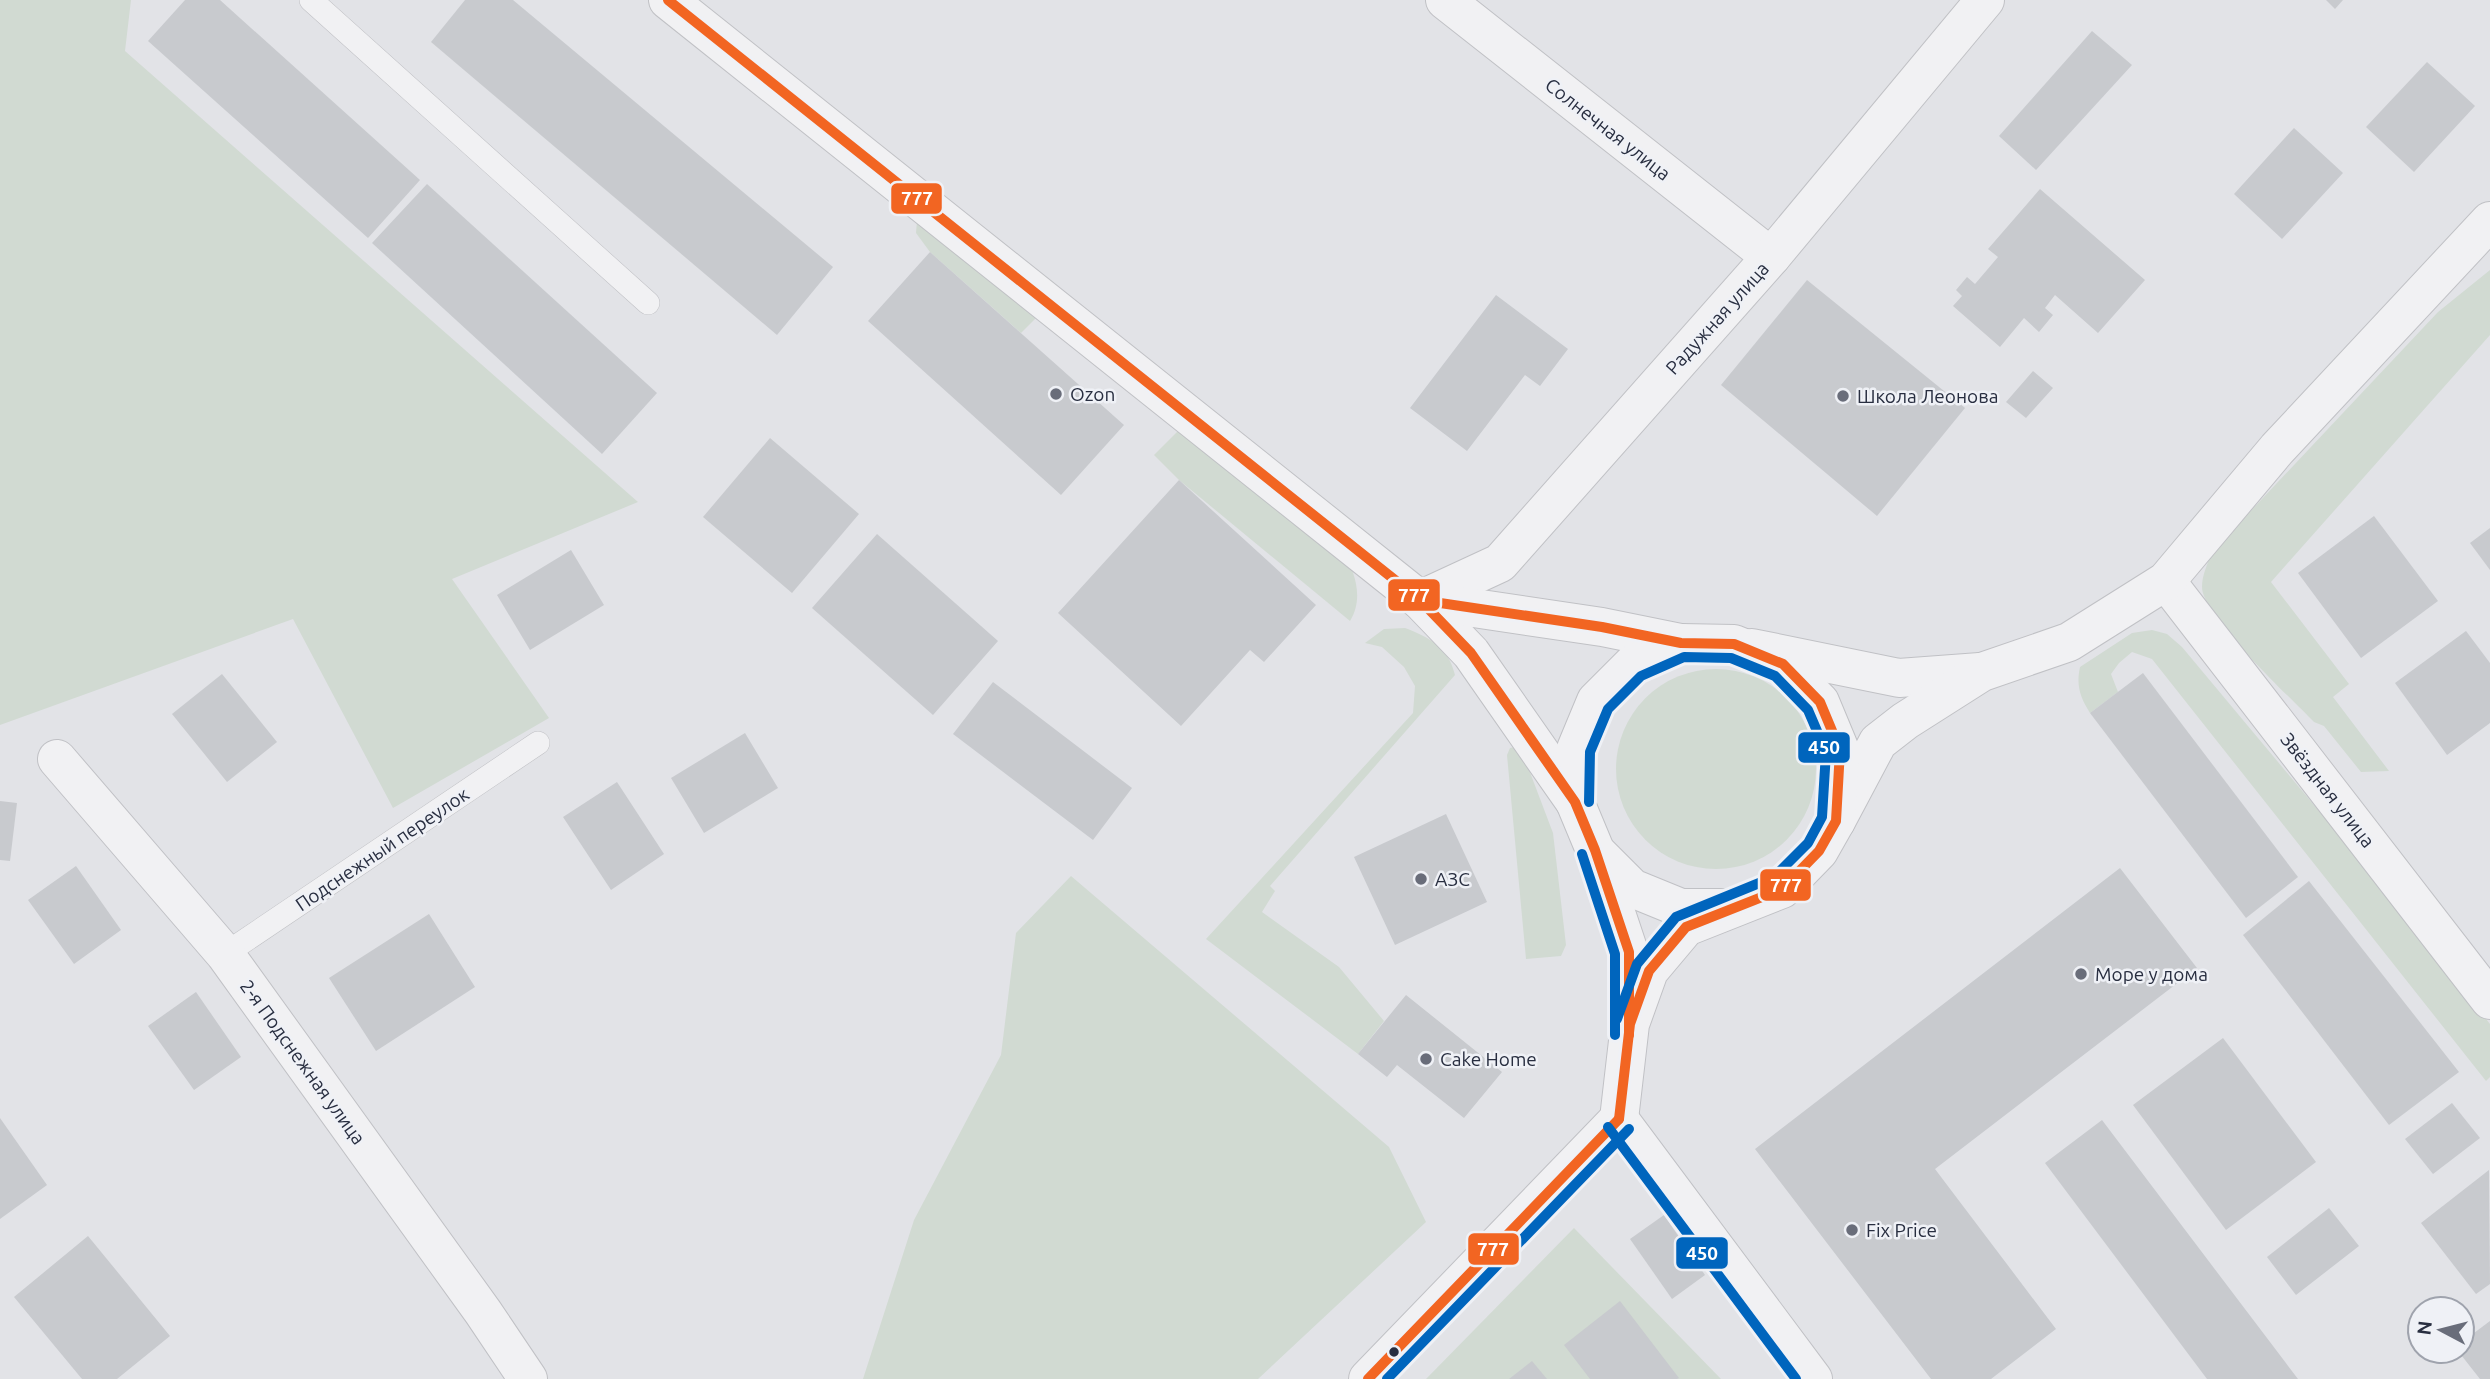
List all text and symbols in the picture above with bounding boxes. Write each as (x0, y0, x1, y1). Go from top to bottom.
street label: Солнечная улица (1541, 73, 1675, 185)
line badge: 777 (890, 182, 943, 215)
text: 777 (901, 187, 933, 209)
street label: Радужная улица (1661, 257, 1773, 379)
place label: Ozon (1070, 383, 1115, 405)
place label: Школа Леонова (1857, 385, 1998, 407)
marker: Ozon (1048, 386, 1064, 402)
marker: Школа Леонова (1835, 388, 1851, 404)
line badge: 777 (1387, 578, 1441, 612)
text: 777 (1398, 584, 1430, 606)
street label: Звёздная улица (2276, 728, 2380, 852)
line badge: 450 (1797, 731, 1851, 764)
text: 450 (1808, 736, 1840, 758)
street label: Подснежный переулок (291, 783, 473, 915)
place label: АЗС (1435, 868, 1470, 890)
line badge: 777 (1759, 868, 1812, 902)
marker: АЗС (1413, 871, 1429, 887)
text: 777 (1770, 874, 1802, 896)
place label: Море у дома (2095, 963, 2208, 985)
marker: Море у дома (2073, 966, 2089, 982)
street label: 2-я Подснежная улица (236, 975, 370, 1149)
place label: Cake Home (1440, 1048, 1537, 1070)
marker: Cake Home (1418, 1051, 1434, 1067)
place label: Fix Price (1866, 1219, 1937, 1241)
marker: Fix Price (1844, 1222, 1860, 1238)
line badge: 777 (1467, 1232, 1520, 1266)
line badge: 450 (1675, 1236, 1729, 1270)
text: 777 (1477, 1238, 1509, 1260)
text: 450 (1686, 1242, 1718, 1264)
north arrow (2406, 1295, 2476, 1365)
text: N (2412, 1320, 2436, 1336)
unlabelled marker (1387, 1345, 1401, 1359)

